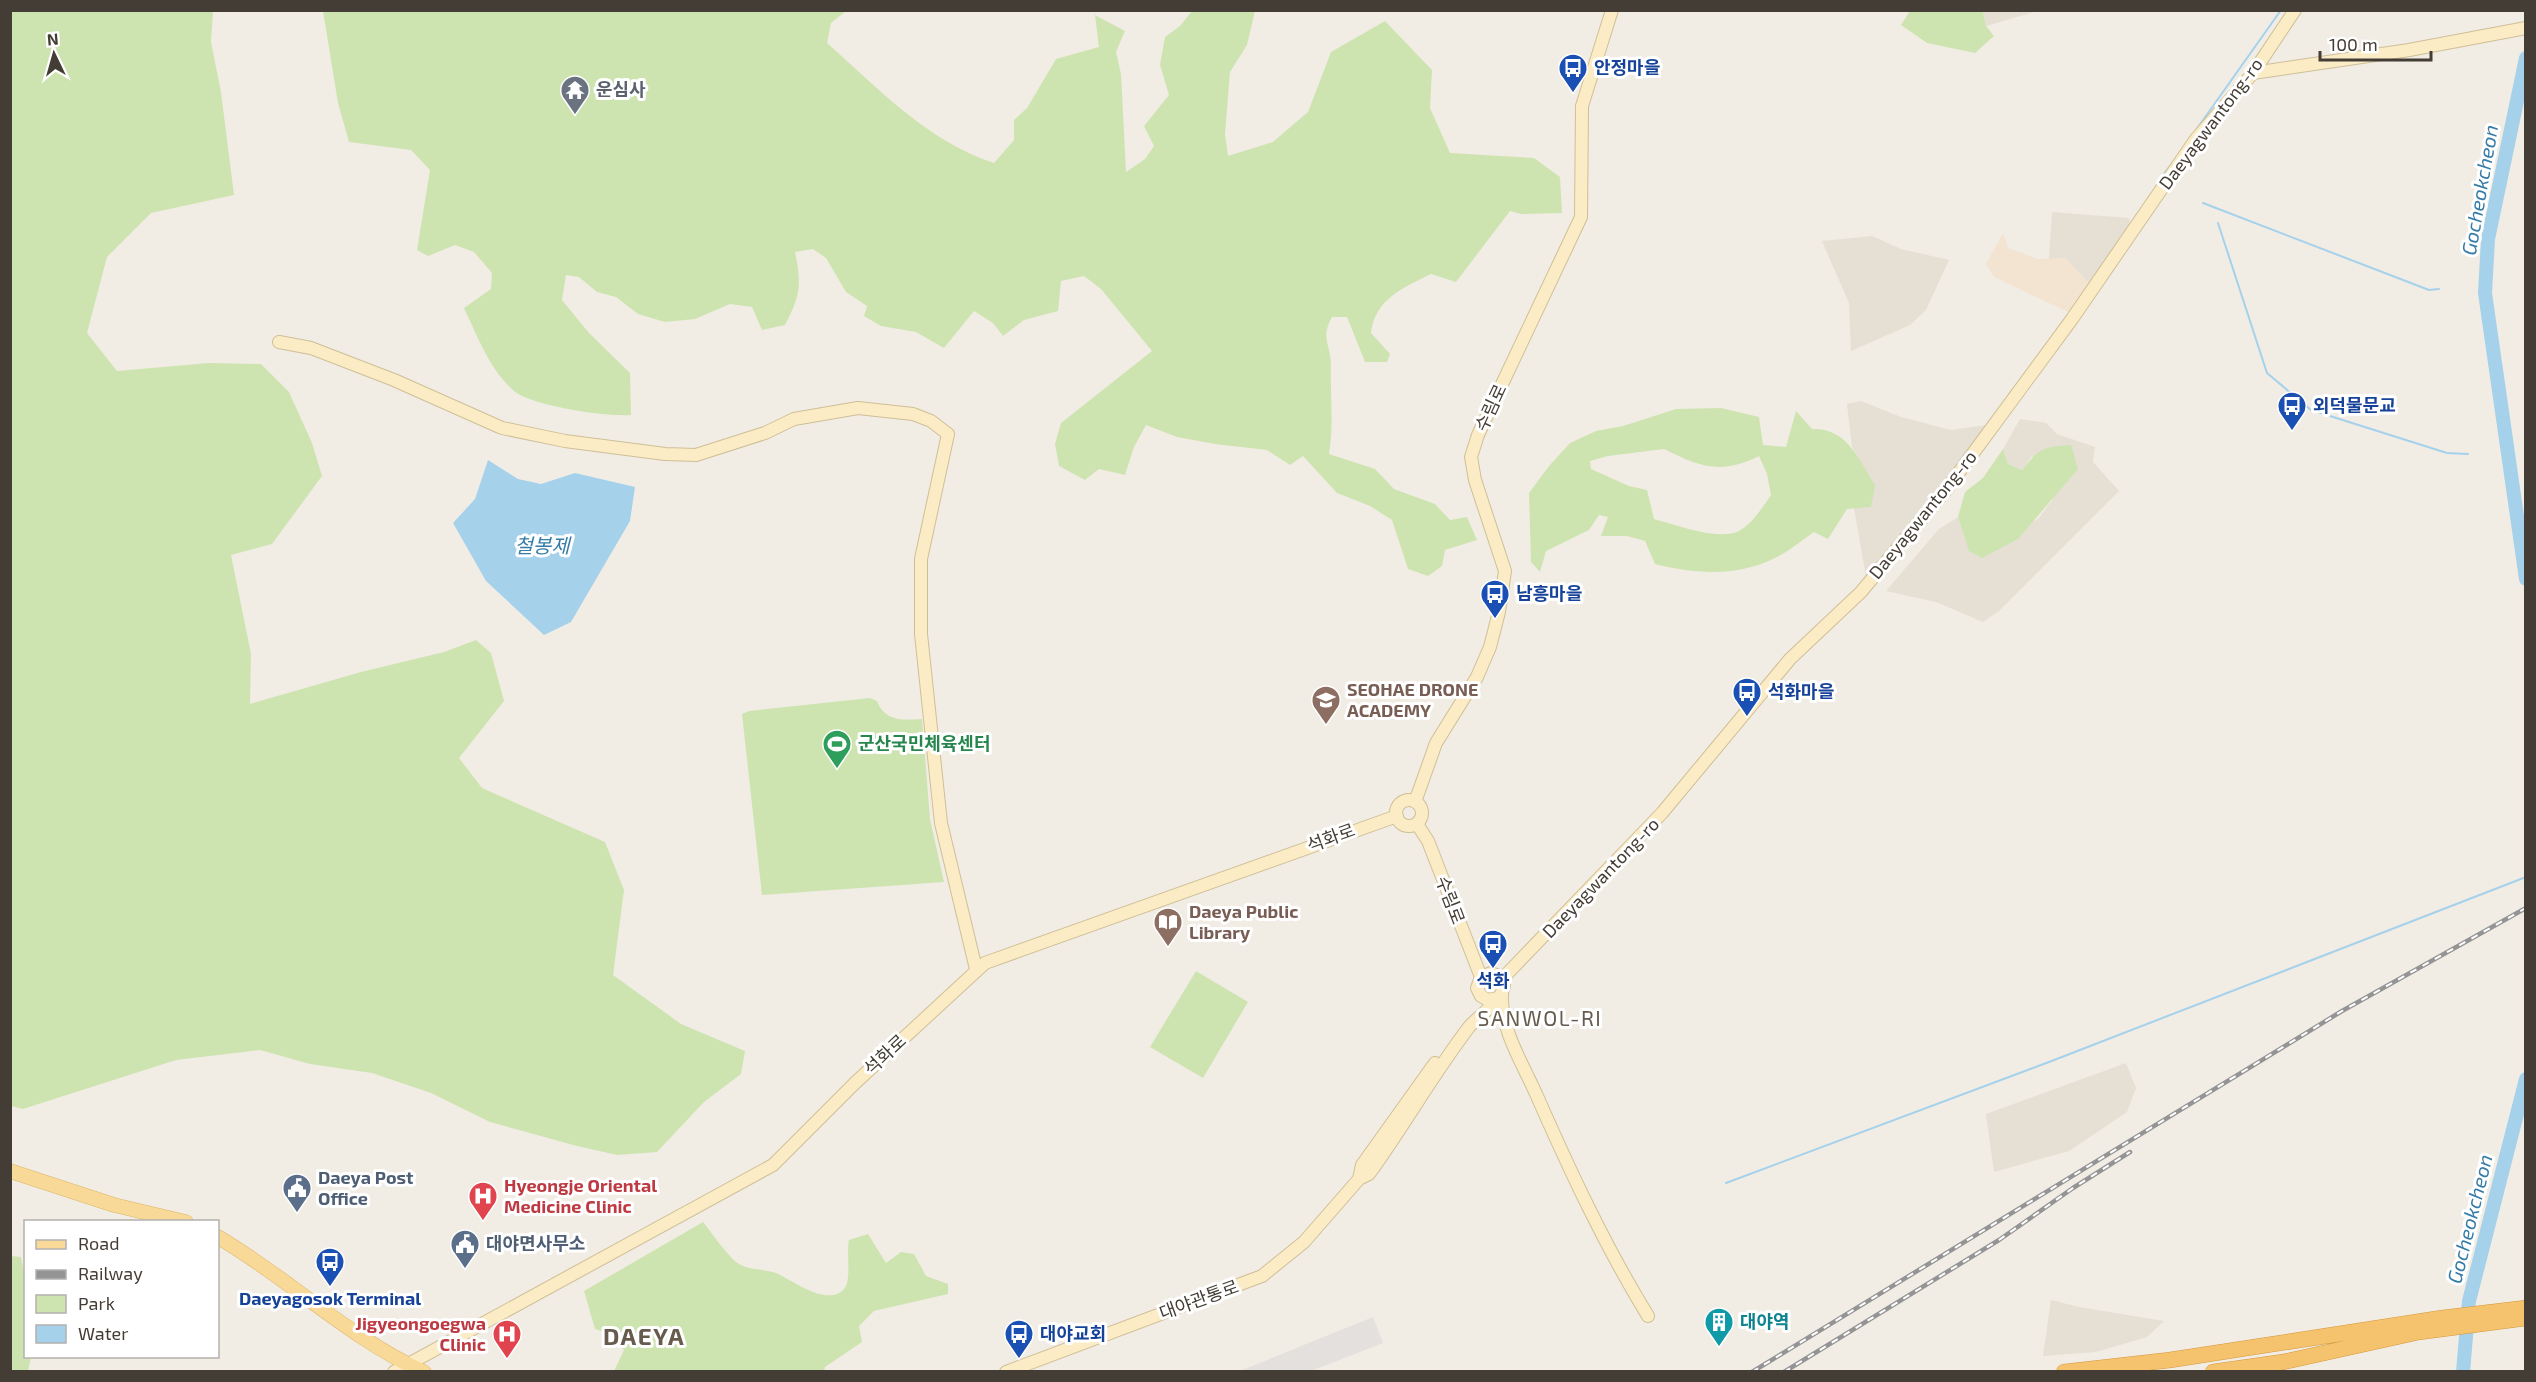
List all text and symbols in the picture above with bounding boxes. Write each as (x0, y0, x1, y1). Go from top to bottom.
north arrow (24, 24, 84, 84)
scale bar (2320, 24, 2431, 62)
text: N (46, 29, 59, 49)
text: 100 m (2329, 33, 2378, 55)
bus stop icon: 안정마을 (1557, 52, 1589, 94)
street label: Daeyagwantong-ro (2154, 53, 2267, 193)
place label: 안정마을 (1594, 56, 1660, 78)
temple icon: 운심사 (559, 74, 591, 116)
place label: 운심사 (596, 78, 646, 100)
water label: Gocheokcheon (2456, 123, 2502, 257)
street label: 수림로 (1470, 380, 1511, 435)
bus stop icon: 외덕물문교 (2276, 390, 2308, 432)
place label: 외덕물문교 (2313, 394, 2396, 416)
street label: Daeyagwantong-ro (1864, 446, 1981, 583)
water label: 철봉제 (514, 533, 572, 557)
bus stop icon: 남흥마을 (1479, 578, 1511, 620)
place label: 남흥마을 (1516, 582, 1582, 604)
bus stop icon: 석화마을 (1731, 676, 1763, 718)
place label: SEOHAE DRONE ACADEMY (1347, 678, 1478, 721)
place label: 석화마을 (1768, 680, 1834, 702)
school or university icon: SEOHAE DRONE ACADEMY (1310, 684, 1342, 726)
sports icon: 군산국민체육센터 (821, 728, 853, 770)
place label: 군산국민체육센터 (858, 732, 990, 754)
street label: Daeyagwantong-ro (1537, 813, 1663, 942)
street label: 석화로 (1304, 818, 1358, 856)
street label: 수림로 (1432, 873, 1470, 927)
place label: Daeya Public Library (1189, 900, 1298, 943)
library icon: Daeya Public Library (1152, 906, 1184, 948)
bus stop icon: 석화 (1477, 928, 1509, 970)
place label: 석화 (1476, 969, 1510, 991)
district label: SANWOL-RI (1478, 1005, 1602, 1030)
street label: 석화로 (859, 1029, 910, 1079)
water label: Gocheokcheon (2441, 1152, 2497, 1286)
place label: Daeya Post Office (318, 1166, 414, 1209)
public building icon: Daeya Post Office (281, 1172, 313, 1214)
place label: Hyeongje Oriental Medicine Clinic (504, 1174, 657, 1217)
hospital icon: Hyeongje Oriental Medicine Clinic (467, 1180, 499, 1222)
legend (24, 1220, 219, 1358)
public building icon: 대야면사무소 (449, 1228, 481, 1270)
text: Road (78, 1232, 119, 1254)
place label: 대야면사무소 (486, 1232, 585, 1254)
bus stop icon: Daeyagosok Terminal (314, 1246, 346, 1288)
text: Railway (78, 1262, 143, 1284)
street label: 대야관통로 (1156, 1275, 1241, 1324)
place label: Daeyagosok Terminal (239, 1287, 421, 1309)
text: Park (78, 1292, 115, 1314)
building icon: 대야역 (1703, 1306, 1735, 1348)
place label: 대야역 (1740, 1310, 1790, 1332)
place label: Jigyeongoegwa Clinic (355, 1312, 486, 1355)
hospital icon: Jigyeongoegwa Clinic (491, 1318, 523, 1360)
bus stop icon: 대야교회 (1003, 1318, 1035, 1360)
district label: DAEYA (603, 1321, 685, 1350)
text: Water (78, 1322, 128, 1344)
place label: 대야교회 (1040, 1322, 1106, 1344)

